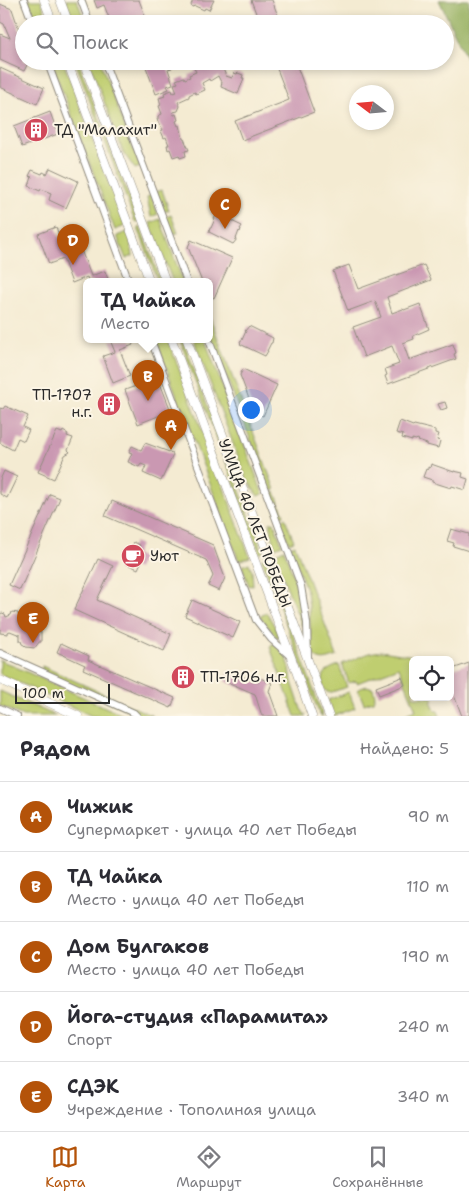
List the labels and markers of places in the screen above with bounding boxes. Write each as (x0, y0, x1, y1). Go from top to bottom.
building icon: ТД "Малахит" (23, 117, 49, 143)
place label: ТД "Малахит" (54, 120, 157, 140)
pin: C (209, 188, 241, 229)
pin: D (57, 224, 89, 265)
pin: B (132, 360, 164, 401)
place label: ТП-1707 н.г. (32, 385, 92, 422)
building icon: ТП-1707 н.г. (96, 391, 122, 417)
pin: A (155, 409, 187, 450)
cafe icon: Уют (120, 543, 146, 569)
place label: Уют (150, 546, 179, 566)
pin: E (17, 602, 49, 643)
building icon: ТП-1706 н.г. (170, 664, 196, 690)
place label: ТП-1706 н.г. (200, 667, 286, 687)

